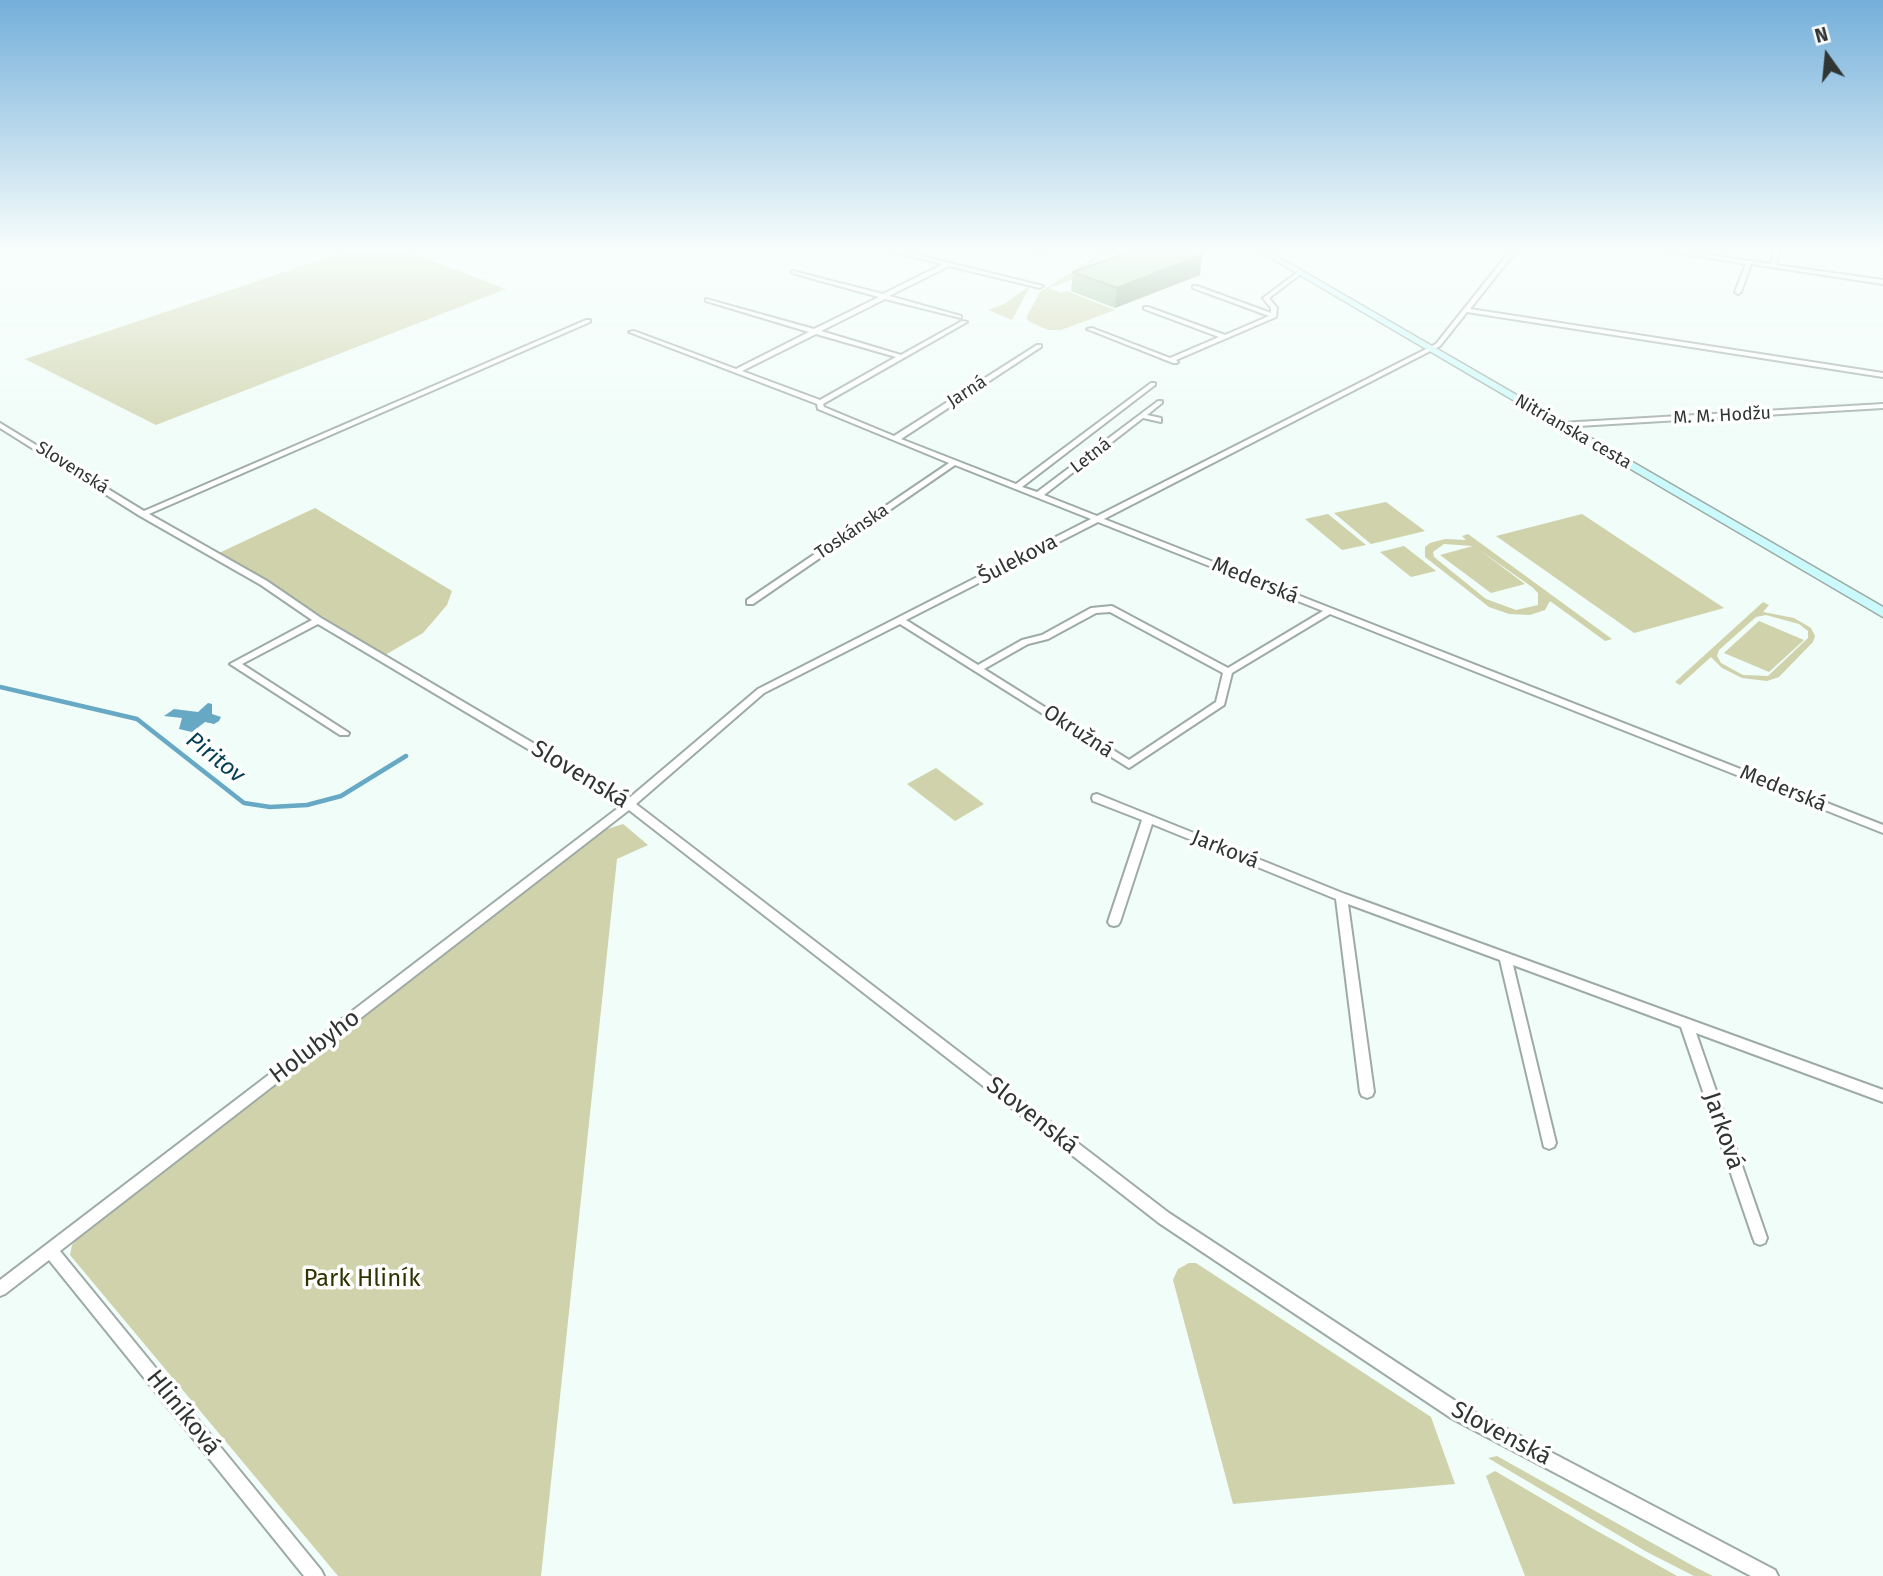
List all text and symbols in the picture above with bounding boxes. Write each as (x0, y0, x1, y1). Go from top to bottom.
north arrow (1792, 21, 1862, 91)
text: N (1812, 22, 1830, 48)
street label: Jarná (943, 371, 991, 413)
street label: Nitrianska cesta (1511, 390, 1635, 474)
street label: M. M. Hodžu (1673, 403, 1771, 429)
street label: Letná (1067, 434, 1115, 478)
street label: Slovenská (32, 437, 112, 499)
street label: Toskánska (811, 500, 893, 564)
street label: Šulekova (974, 529, 1062, 591)
street label: Mederská (1208, 552, 1302, 610)
street label: Okružná (1038, 700, 1118, 764)
water label: Piritov (180, 727, 250, 789)
street label: Slovenská (526, 735, 634, 815)
street label: Mederská (1736, 760, 1830, 818)
street label: Jarková (1188, 825, 1262, 875)
street label: Holubyho (264, 1004, 366, 1090)
street label: Slovenská (980, 1071, 1084, 1161)
street label: Jarková (1696, 1088, 1750, 1174)
park label: Park Hliník (303, 1265, 421, 1293)
street label: Hliníková (140, 1364, 226, 1462)
street label: Slovenská (1446, 1396, 1556, 1472)

